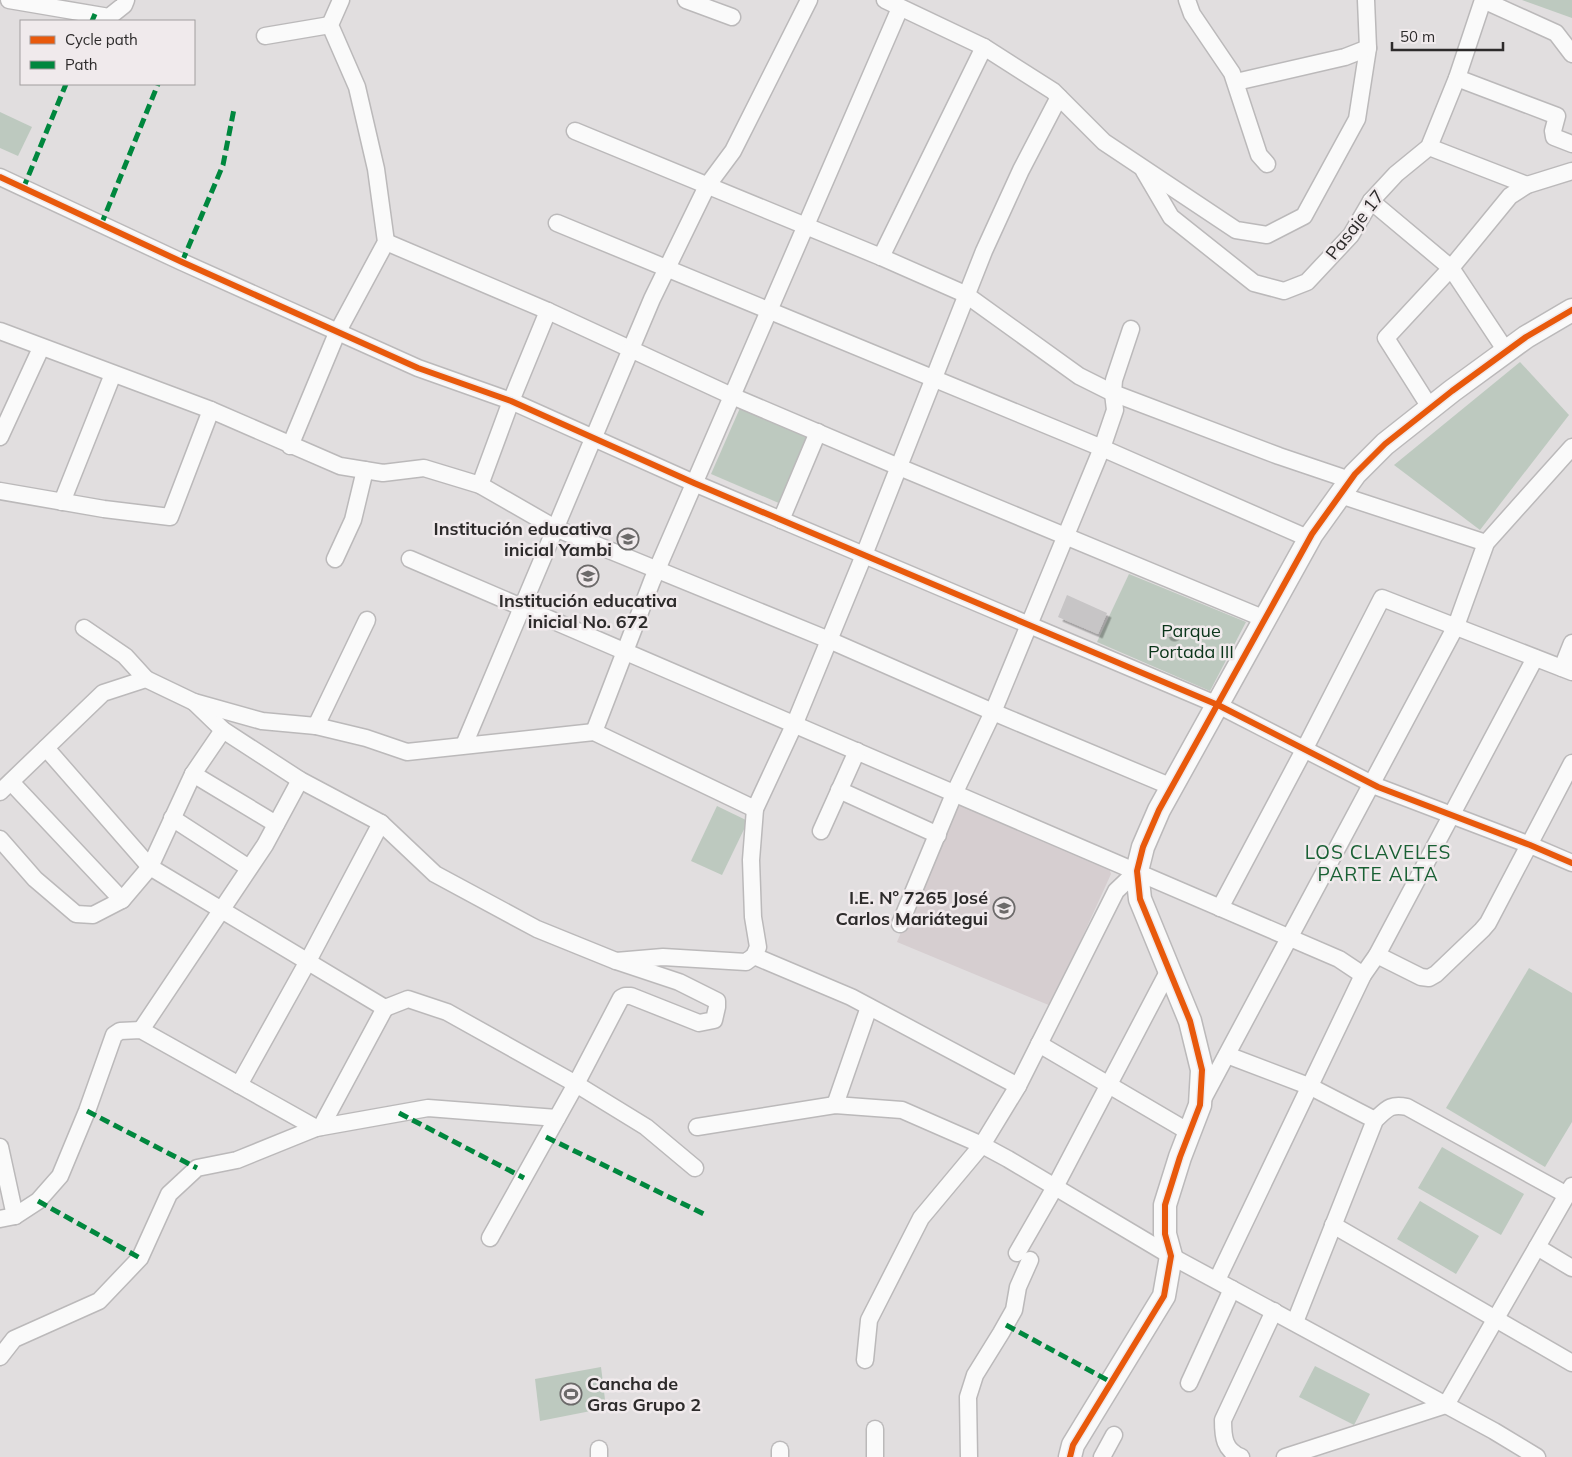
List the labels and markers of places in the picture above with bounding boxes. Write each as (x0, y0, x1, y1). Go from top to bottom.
place label: Institución educativa inicial Yambi (434, 517, 612, 561)
school or university icon: Institución educativa inicial Yambi (616, 527, 640, 551)
school or university icon: Institución educativa inicial No. 672 (576, 564, 600, 588)
place label: Institución educativa inicial No. 672 (499, 589, 677, 633)
place label: I.E. Nº 7265 José Carlos Mariátegui (835, 886, 988, 930)
school or university icon: I.E. Nº 7265 José Carlos Mariátegui (992, 896, 1016, 920)
place label: Cancha de Gras Grupo 2 (587, 1372, 701, 1416)
sports icon: Cancha de Gras Grupo 2 (559, 1382, 583, 1406)

